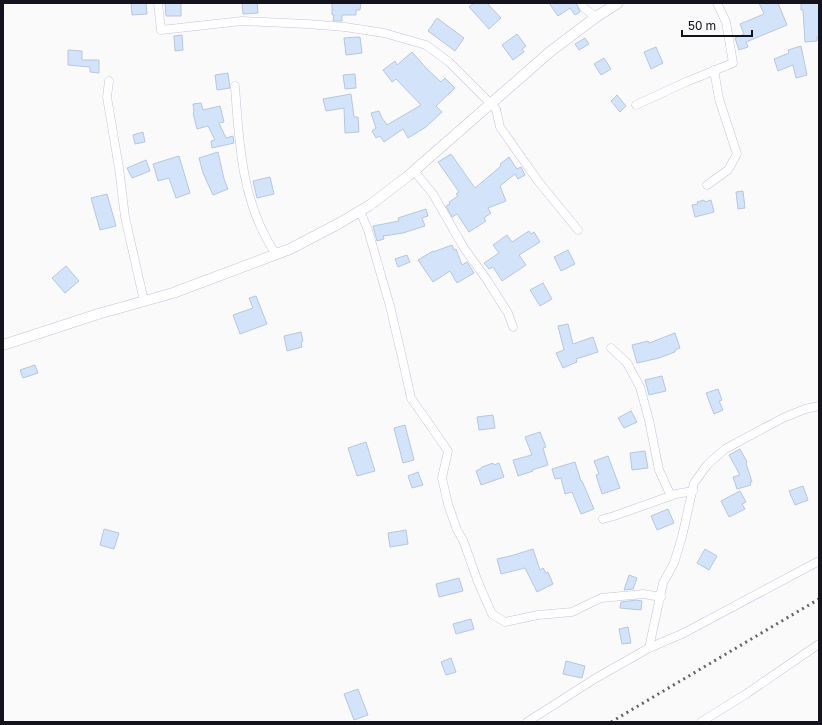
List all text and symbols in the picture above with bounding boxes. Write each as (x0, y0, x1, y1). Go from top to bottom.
scale bar (682, 12, 752, 38)
text: 50 m (688, 18, 716, 33)

